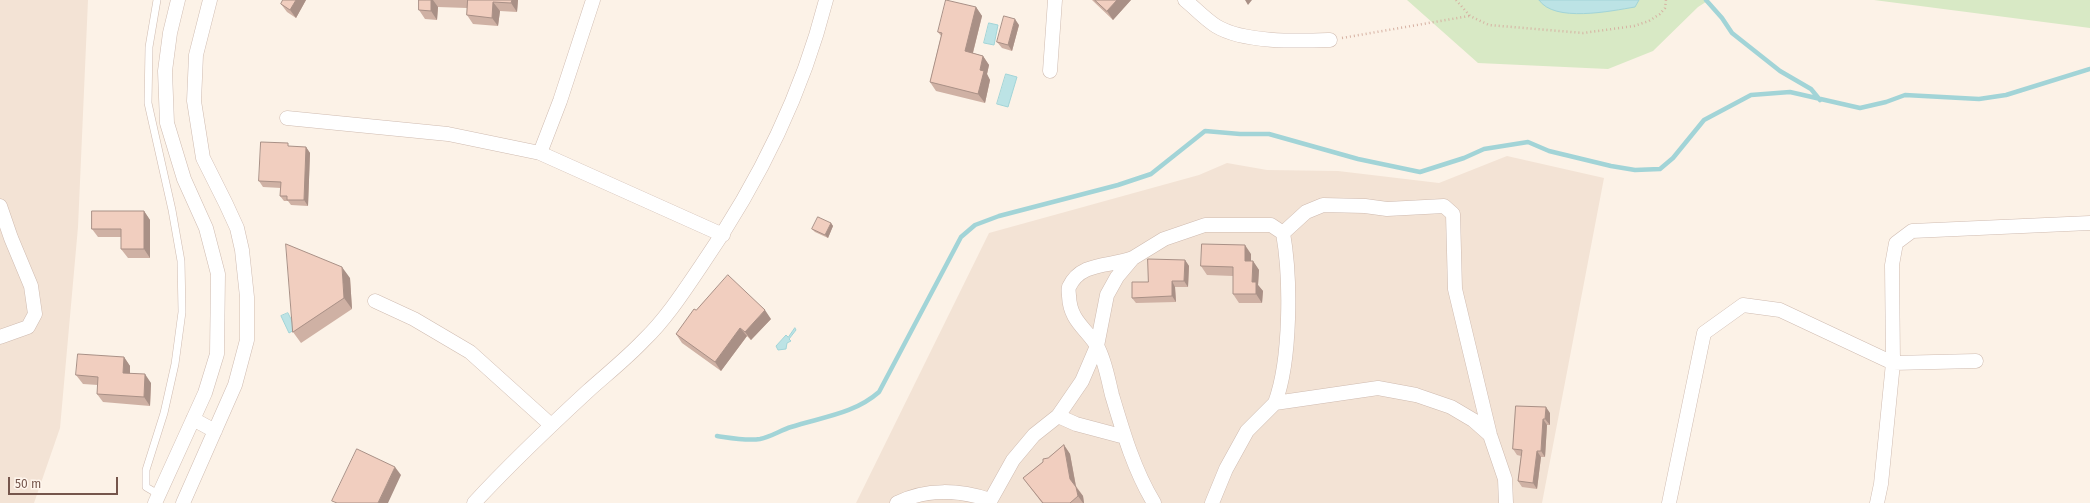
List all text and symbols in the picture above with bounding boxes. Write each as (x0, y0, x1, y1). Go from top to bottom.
scale bar (10, 469, 120, 495)
text: 50 m (15, 477, 41, 491)

